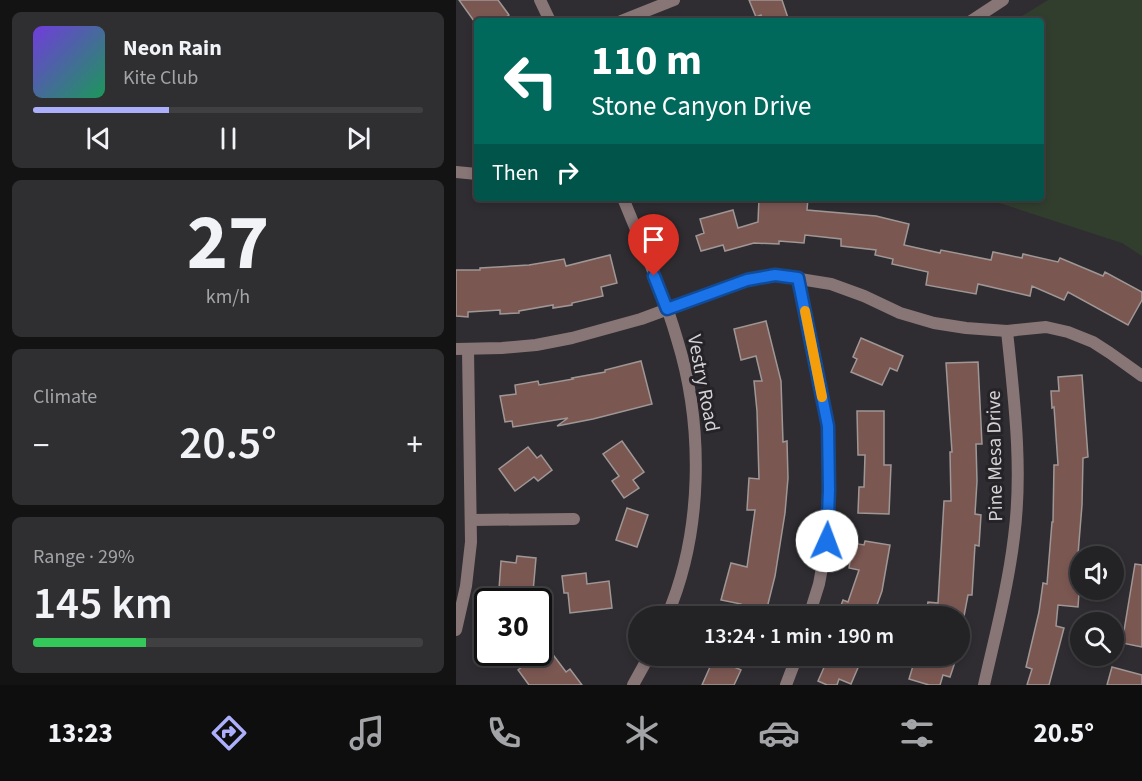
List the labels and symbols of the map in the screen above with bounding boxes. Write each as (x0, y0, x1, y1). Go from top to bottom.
pin (628, 214, 679, 276)
street label: Vestry Road (680, 332, 726, 434)
street label: Pine Mesa Drive (980, 390, 1010, 522)
position arrow (795, 509, 859, 573)
speed limit sign: 30 (474, 588, 552, 666)

